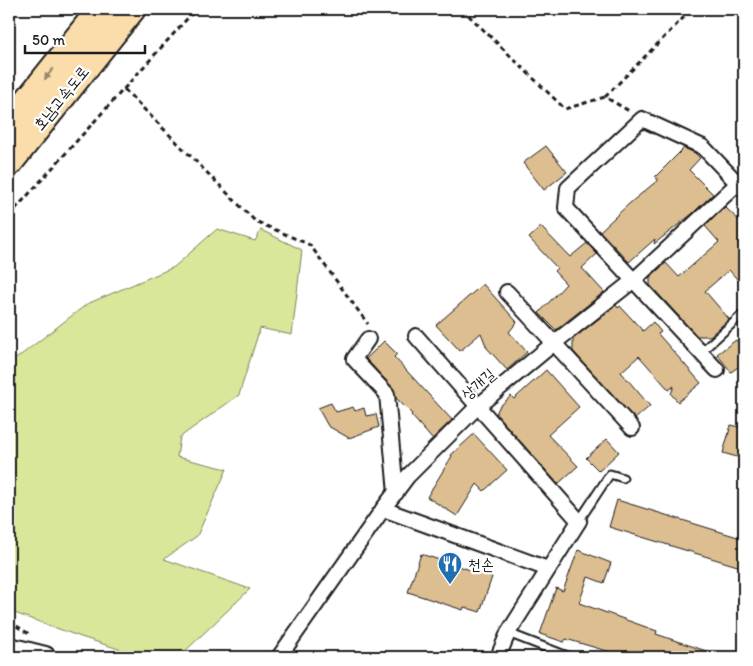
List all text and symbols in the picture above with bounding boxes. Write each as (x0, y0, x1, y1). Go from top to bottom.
scale bar (25, 22, 145, 54)
text: 50 m (32, 31, 65, 49)
street label: 호남고속도로 (29, 62, 93, 134)
one-way arrow (43, 67, 54, 80)
street label: 상개길 (457, 364, 499, 404)
restaurant icon: 천손 (437, 551, 463, 585)
place label: 천손 (468, 555, 494, 574)

